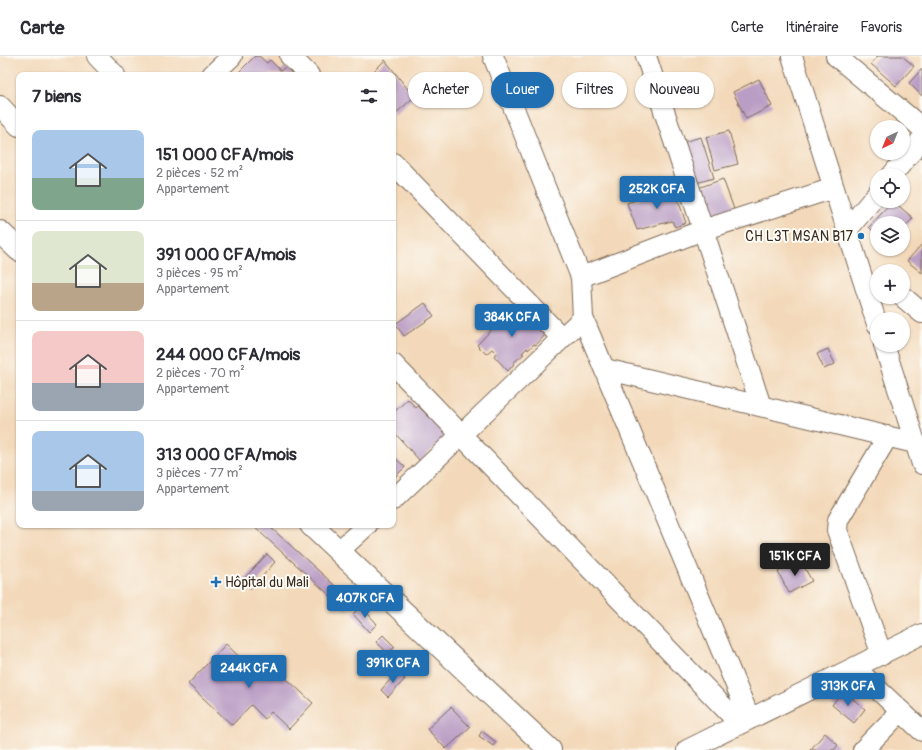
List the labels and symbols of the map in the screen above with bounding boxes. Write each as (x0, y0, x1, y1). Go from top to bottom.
north arrow (870, 120, 910, 160)
pin: 252K CFA (616, 176, 698, 210)
place label: CH L3T MSAN B17 (745, 228, 854, 245)
marker: CH L3T MSAN B17 (856, 231, 866, 241)
pin: 384K CFA (471, 304, 553, 338)
pin: 151K CFA (754, 543, 836, 577)
place label: Hôpital du Mali (225, 574, 309, 591)
marker: Hôpital du Mali (210, 576, 222, 588)
pin: 407K CFA (324, 585, 406, 619)
pin: 391K CFA (352, 650, 434, 684)
pin: 244K CFA (208, 655, 290, 689)
pin: 313K CFA (807, 673, 889, 707)

